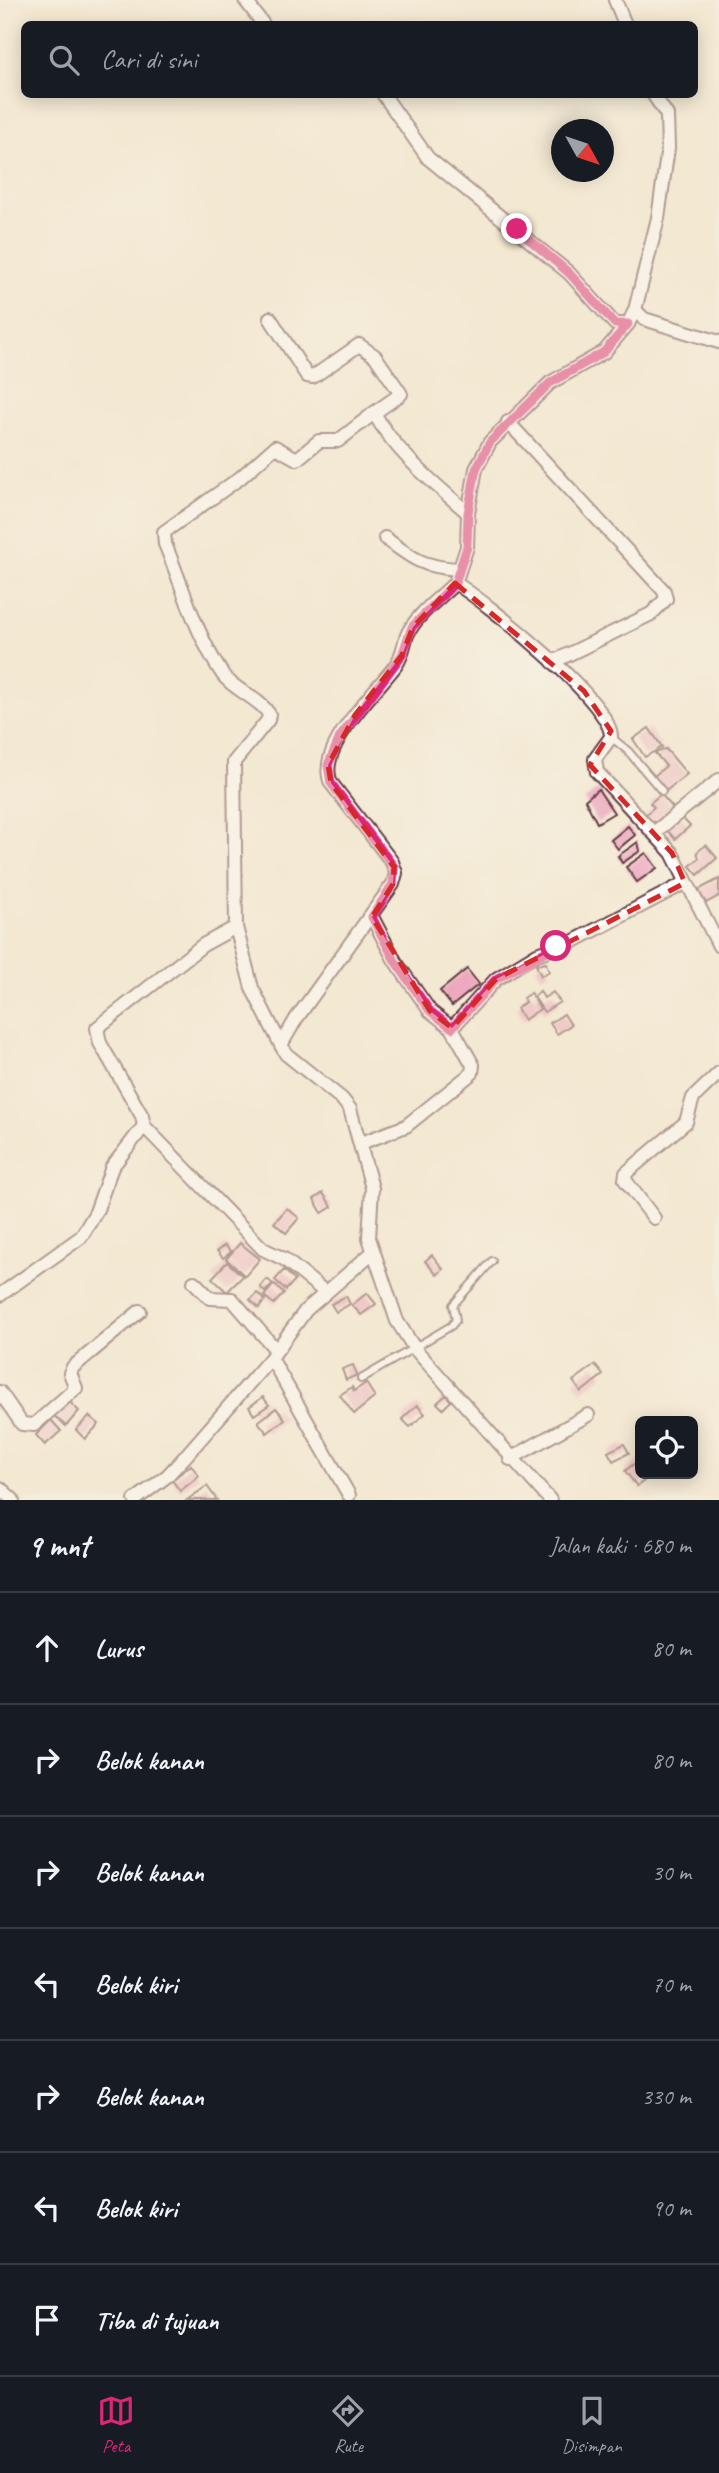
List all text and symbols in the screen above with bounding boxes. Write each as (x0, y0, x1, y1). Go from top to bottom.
search box (21, 21, 698, 98)
icon: search (45, 41, 83, 79)
text: Cari di sini (101, 43, 197, 76)
north arrow (551, 119, 614, 182)
route end (501, 213, 532, 244)
route start (540, 930, 571, 961)
map controls (635, 1416, 698, 1479)
button: locate (635, 1416, 698, 1479)
text: 9 mnt (28, 1527, 89, 1565)
text: Jalan kaki · 680 m (549, 1531, 691, 1560)
icon: ahead (28, 1629, 66, 1667)
text: Lurus (95, 1632, 143, 1665)
text: 80 m (652, 1634, 691, 1663)
icon: right (28, 1741, 66, 1779)
text: Belok kanan (95, 1744, 204, 1777)
text: 80 m (652, 1746, 691, 1775)
icon: right (28, 1853, 66, 1891)
text: Belok kanan (95, 1856, 204, 1889)
text: 30 m (652, 1858, 691, 1887)
icon: left (28, 1965, 66, 2003)
text: Belok kiri (95, 1968, 177, 2001)
text: 70 m (652, 1970, 691, 1999)
icon: right (28, 2077, 66, 2115)
text: Belok kanan (95, 2080, 204, 2113)
text: 330 m (642, 2082, 691, 2111)
icon: left (28, 2189, 66, 2227)
text: Belok kiri (95, 2192, 177, 2225)
text: 90 m (652, 2194, 691, 2223)
icon: arrive (28, 2301, 66, 2339)
text: Tiba di tujuan (95, 2304, 219, 2337)
tab: Peta (97, 2392, 135, 2458)
tab: Rute (329, 2392, 367, 2458)
tab: Disimpan (562, 2392, 622, 2458)

